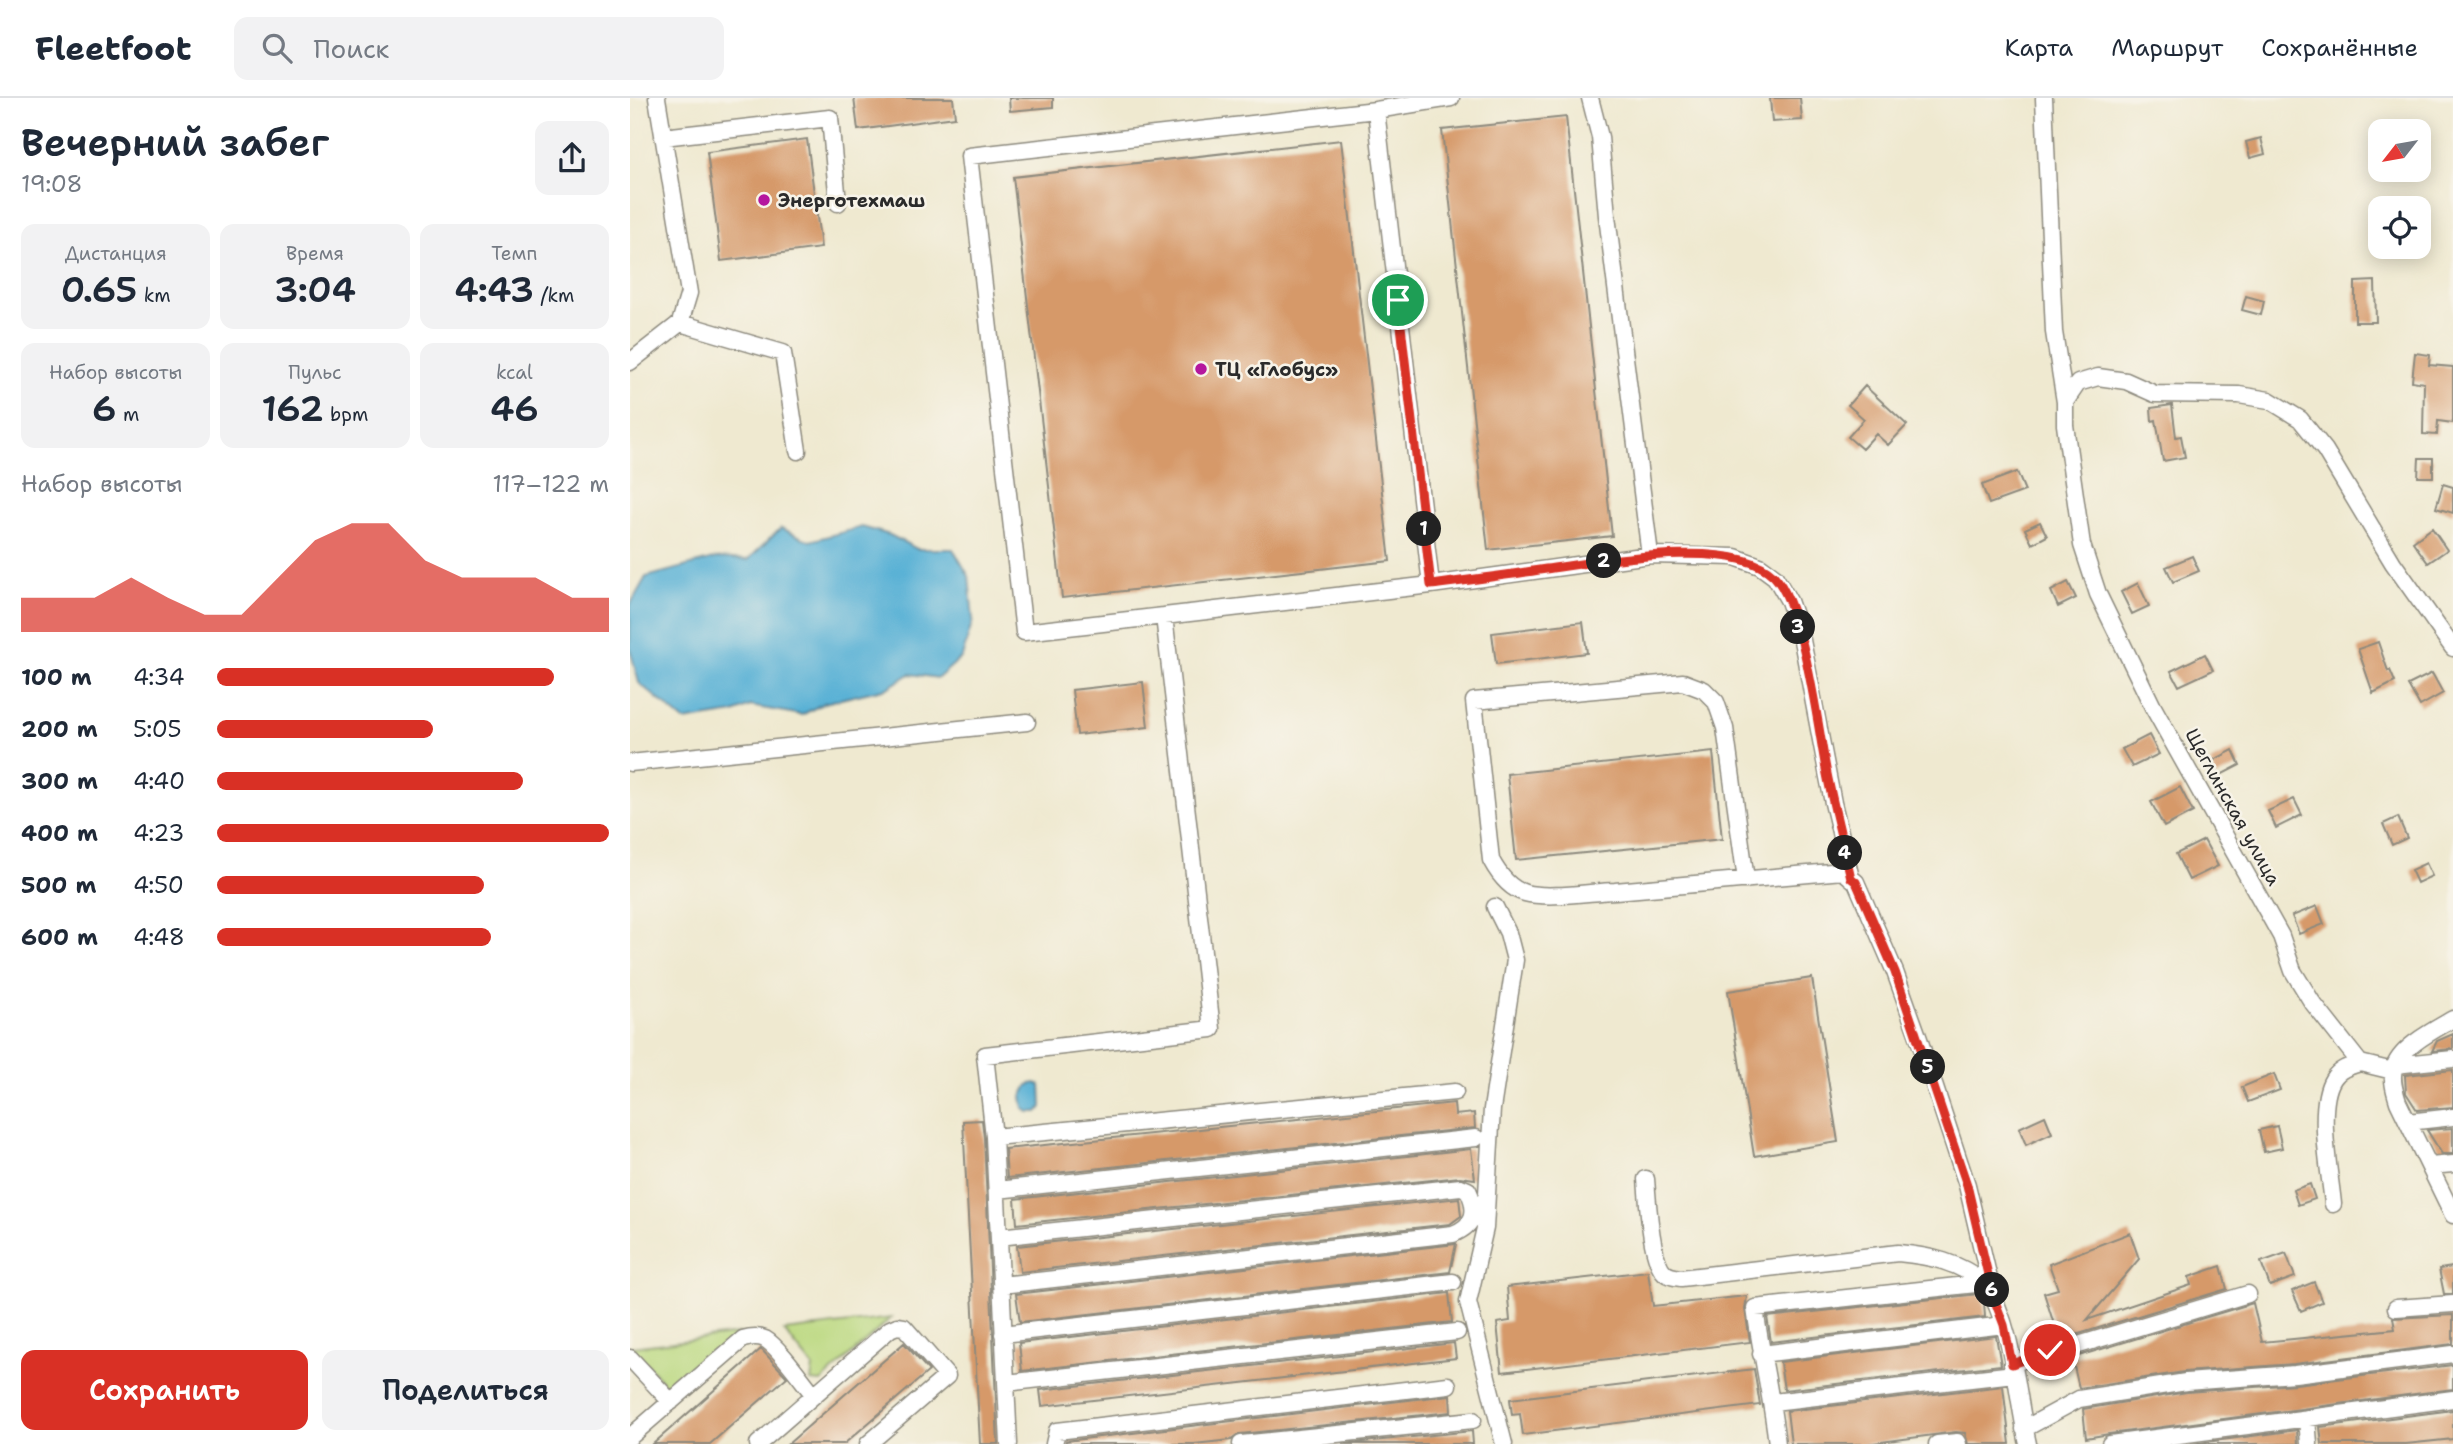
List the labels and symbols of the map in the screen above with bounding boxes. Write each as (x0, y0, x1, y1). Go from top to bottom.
north arrow (2368, 119, 2431, 182)
place label: Энерготехмаш (778, 188, 925, 213)
marker: Энерготехмаш (756, 192, 772, 208)
pin (1368, 270, 1428, 330)
place label: ТЦ «Глобус» (1215, 357, 1338, 382)
marker: ТЦ «Глобус» (1193, 361, 1209, 377)
pin: 1 (1406, 512, 1442, 546)
pin: 2 (1586, 544, 1622, 578)
pin: 3 (1780, 610, 1816, 644)
street label: Щеглинская улица (2179, 724, 2287, 890)
pin: 4 (1828, 836, 1862, 870)
pin: 5 (1910, 1049, 1946, 1084)
pin: 6 (1974, 1272, 2010, 1308)
pin (2020, 1320, 2080, 1380)

